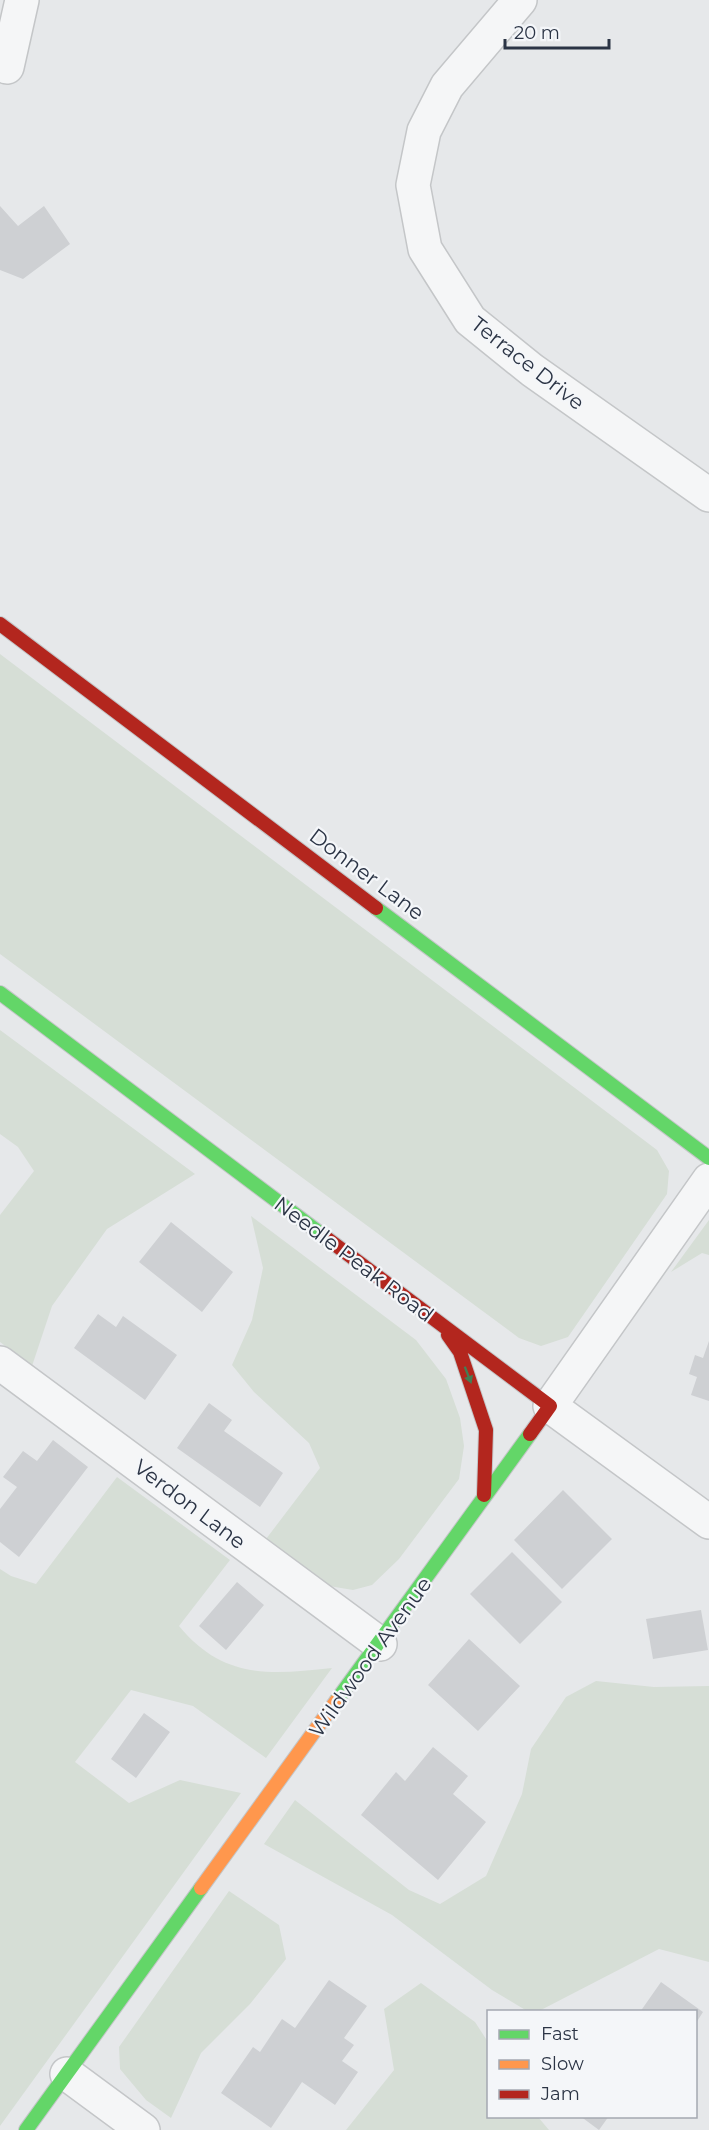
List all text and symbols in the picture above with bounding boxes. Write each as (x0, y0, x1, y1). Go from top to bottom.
scale bar (505, 12, 608, 50)
text: 20 m (514, 22, 560, 44)
street label: Terrace Drive (466, 311, 590, 415)
street label: Donner Lane (305, 823, 429, 925)
street label: Needle Peak Road (269, 1191, 439, 1327)
one-way arrow (464, 1366, 474, 1384)
street label: Verdon Lane (129, 1454, 251, 1554)
street label: Wildwood Avenue (303, 1572, 437, 1742)
legend (487, 2010, 697, 2118)
text: Fast (541, 2023, 579, 2045)
text: Slow (541, 2053, 584, 2075)
text: Jam (540, 2083, 580, 2105)

